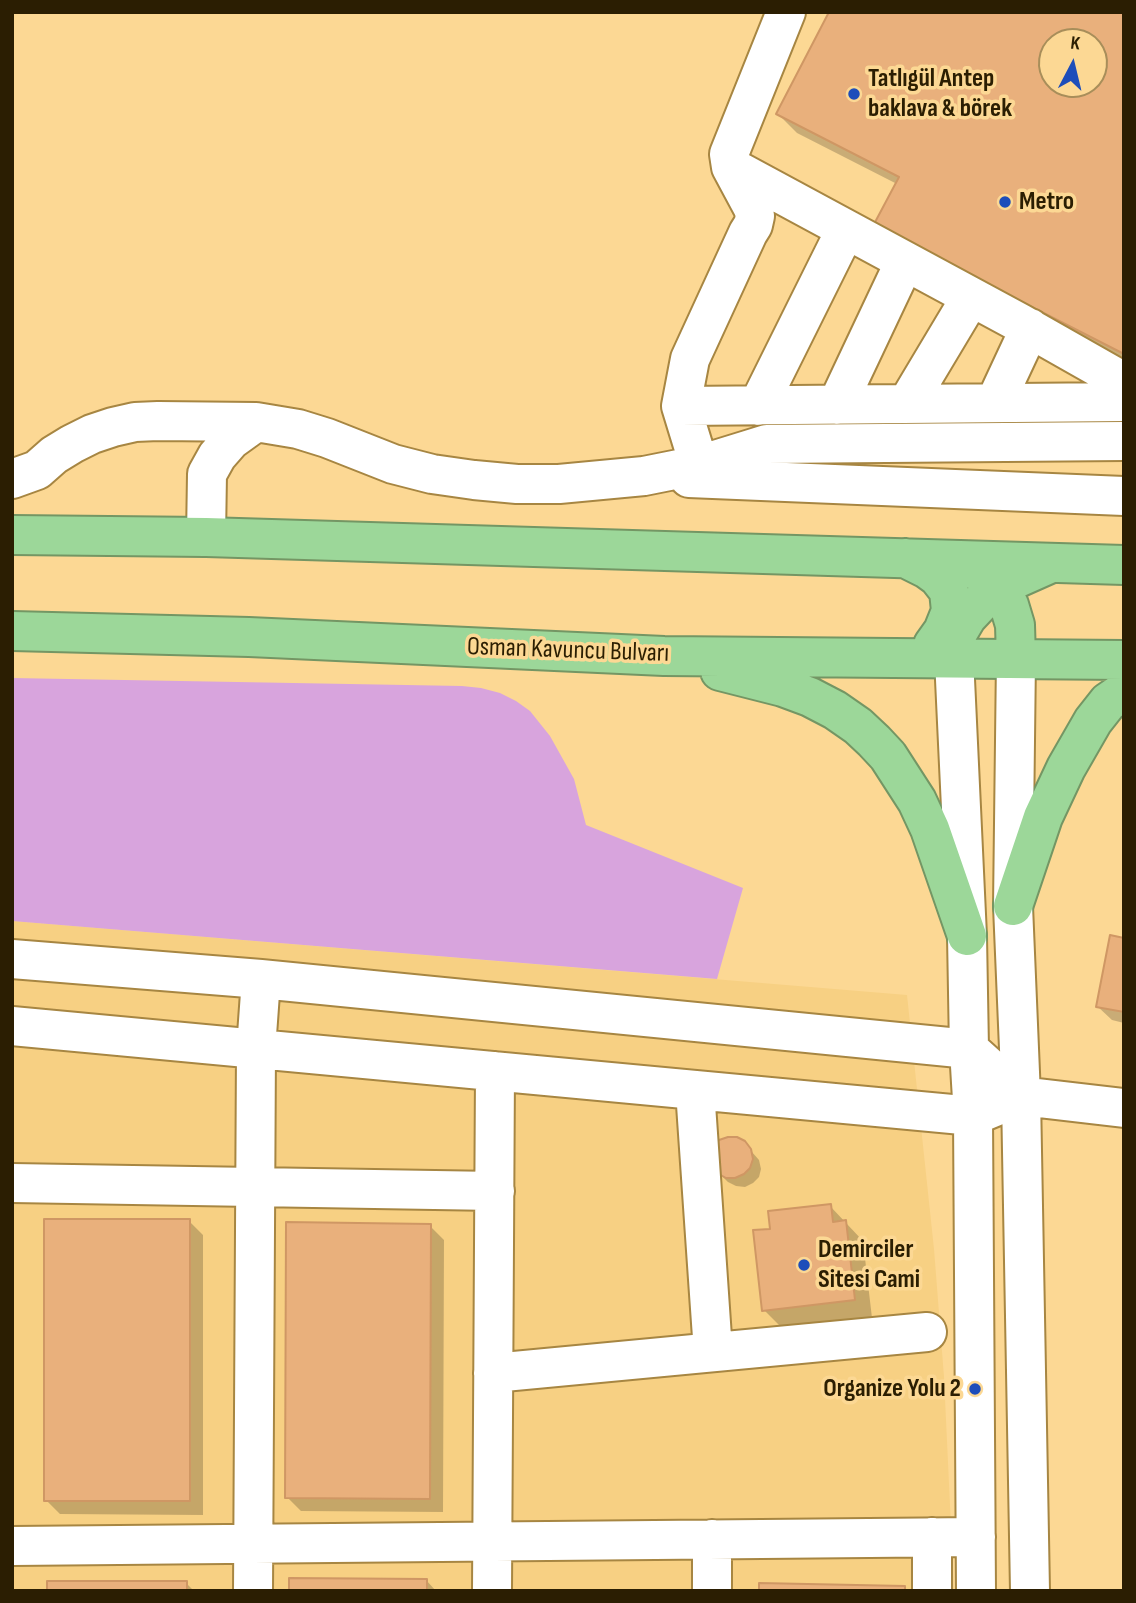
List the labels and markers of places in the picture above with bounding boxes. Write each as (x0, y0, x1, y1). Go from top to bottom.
place label: Tatlıgül Antep baklava & börek (868, 63, 1012, 124)
marker: Tatlıgül Antep baklava & börek (846, 86, 862, 102)
place label: Metro (1019, 186, 1074, 218)
marker: Metro (997, 194, 1013, 210)
place label: Demirciler Sitesi Cami (818, 1234, 920, 1296)
marker: Demirciler Sitesi Cami (796, 1257, 812, 1273)
place label: Organize Yolu 2 (823, 1373, 961, 1405)
marker: Organize Yolu 2 (967, 1381, 983, 1397)

